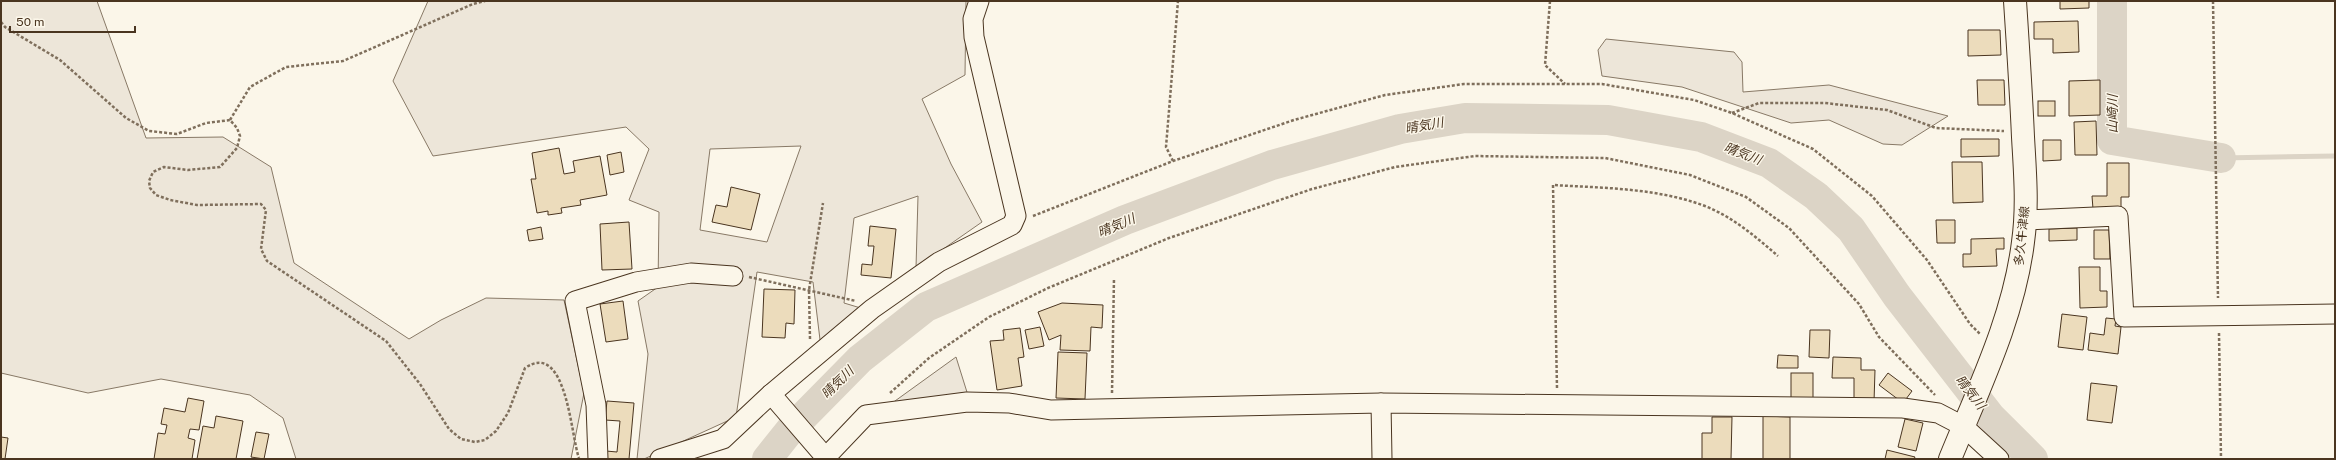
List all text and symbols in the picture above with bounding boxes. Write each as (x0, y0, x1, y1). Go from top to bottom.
scale bar (10, 8, 135, 34)
text: 50 m (16, 15, 44, 29)
water label: 山崎川 (2105, 93, 2120, 134)
water label: 晴気川 (1404, 114, 1447, 136)
water label: 晴気川 (1722, 139, 1766, 168)
street label: 多久牛津線 (2012, 205, 2032, 267)
water label: 晴気川 (1095, 210, 1139, 240)
water label: 晴気川 (818, 362, 858, 401)
water label: 晴気川 (1953, 372, 1990, 414)

